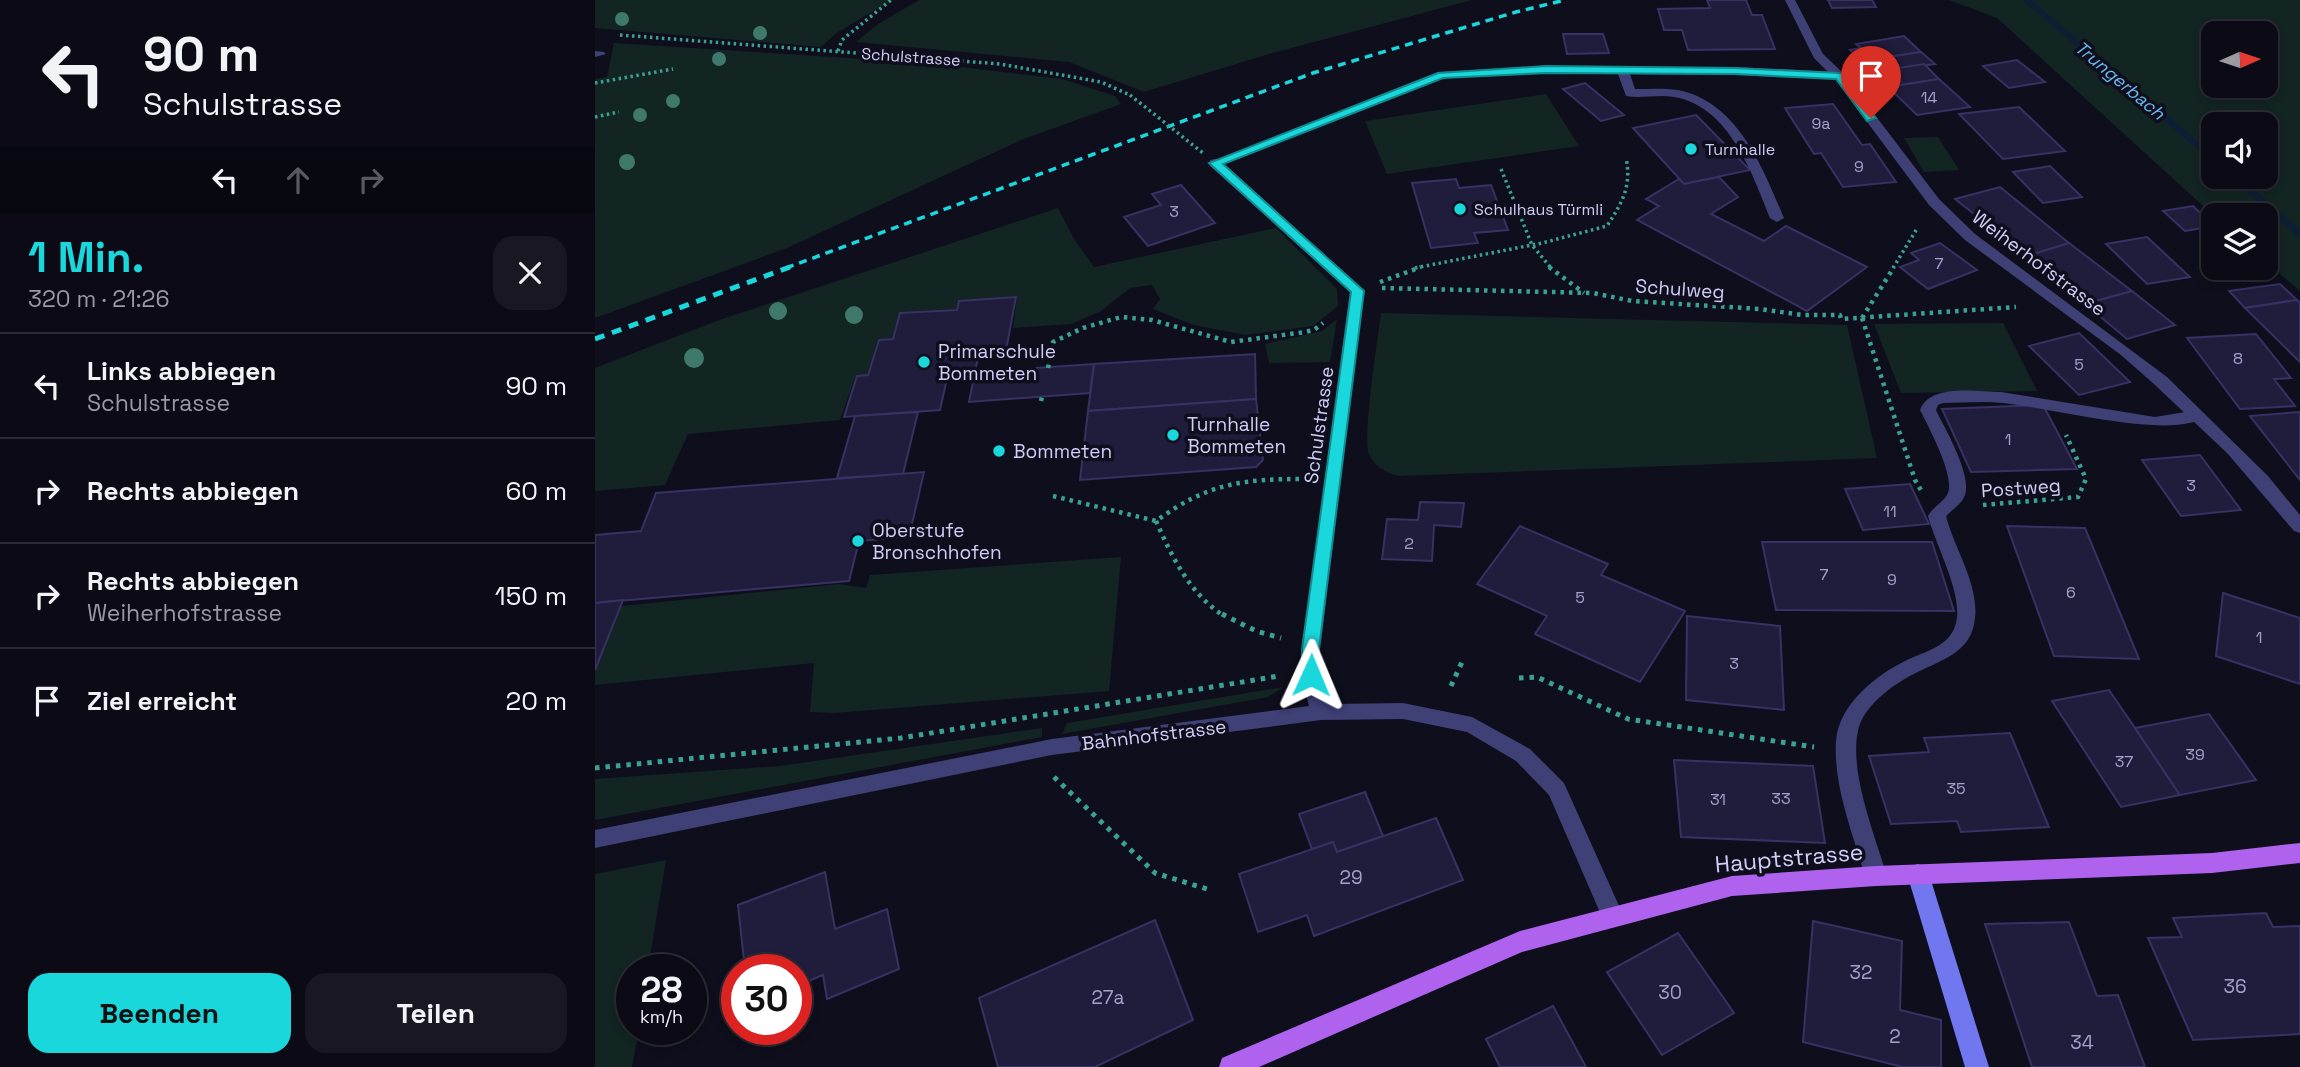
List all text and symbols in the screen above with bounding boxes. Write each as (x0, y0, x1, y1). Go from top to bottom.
north arrow (2201, 21, 2279, 98)
map controls (2201, 21, 2278, 280)
text: 90 m (143, 23, 259, 85)
icon: left (28, 28, 119, 119)
water label: Trungerbach (2070, 36, 2170, 125)
street label: Schulstrasse (861, 43, 961, 71)
pin (1841, 46, 1901, 118)
icon: arrive (1852, 57, 1890, 95)
text: Schulstrasse (143, 84, 342, 124)
house number: 14 (1921, 87, 1937, 108)
button: sound (2201, 112, 2278, 189)
house number: 9a (1812, 113, 1831, 134)
place label: Turnhalle (1705, 139, 1775, 160)
marker: Turnhalle (1683, 141, 1699, 157)
house number: 9 (1854, 156, 1864, 177)
icon: left (206, 161, 244, 199)
icon: ahead (279, 161, 317, 199)
icon: right (352, 161, 390, 199)
place label: Schulhaus Türmli (1474, 199, 1603, 220)
house number: 3 (1169, 201, 1179, 222)
marker: Schulhaus Türmli (1452, 201, 1468, 217)
button: layers (2201, 203, 2278, 280)
street label: Weiherhofstrasse (1967, 205, 2111, 321)
text: 1 Min. (28, 231, 144, 284)
button: close (493, 236, 567, 310)
house number: 7 (1934, 253, 1944, 274)
street label: Schulweg (1635, 273, 1725, 305)
text: 320 m · 21:26 (28, 284, 170, 314)
place label: Primarschule Bommeten (938, 339, 1056, 386)
house number: 8 (2233, 348, 2243, 369)
text: Links abbiegen (87, 354, 276, 388)
marker: Primarschule Bommeten (916, 354, 932, 370)
house number: 5 (2074, 354, 2084, 375)
street label: Schulstrasse (1298, 365, 1340, 485)
icon: left (28, 367, 66, 405)
text: 90 m (505, 369, 567, 403)
text: Schulstrasse (87, 388, 230, 418)
place label: Turnhalle Bommeten (1187, 412, 1286, 459)
marker: Turnhalle Bommeten (1165, 427, 1181, 443)
house number: 1 (2005, 429, 2011, 450)
place label: Bommeten (1013, 439, 1112, 464)
marker: Bommeten (991, 443, 1007, 459)
icon: right (28, 472, 66, 510)
street label: Postweg (1980, 473, 2062, 503)
text: Rechts abbiegen (87, 474, 299, 508)
text: 60 m (505, 474, 567, 508)
house number: 3 (2186, 475, 2196, 496)
house number: 11 (1883, 501, 1897, 522)
place label: Oberstufe Bronschhofen (872, 518, 1002, 565)
marker: Oberstufe Bronschhofen (850, 533, 866, 549)
house number: 2 (1404, 533, 1414, 554)
text: Rechts abbiegen (87, 564, 299, 598)
house number: 7 (1819, 564, 1829, 585)
house number: 9 (1887, 569, 1897, 590)
icon: right (28, 577, 66, 615)
text: 150 m (495, 579, 567, 613)
house number: 6 (2066, 582, 2076, 603)
house number: 5 (1575, 587, 1585, 608)
text: Weiherhofstrasse (87, 598, 282, 628)
house number: 1 (2256, 627, 2262, 648)
position arrow (1274, 638, 1348, 712)
house number: 3 (1729, 653, 1739, 674)
icon: arrive (28, 682, 66, 720)
text: Ziel erreicht (87, 684, 237, 718)
text: 20 m (506, 684, 567, 718)
street label: Bahnhofstrasse (1080, 714, 1228, 756)
house number: 39 (2185, 744, 2205, 765)
house number: 37 (2115, 751, 2133, 772)
house number: 35 (1946, 778, 1966, 799)
house number: 33 (1771, 788, 1791, 809)
house number: 31 (1710, 789, 1726, 810)
street label: Hauptstrasse (1714, 837, 1864, 879)
house number: 29 (1339, 865, 1363, 890)
speed limit sign: 30 (721, 954, 812, 1045)
house number: 32 (1850, 960, 1872, 985)
text: 28 (641, 968, 682, 1012)
button: Beenden (28, 973, 291, 1053)
button: Teilen (305, 973, 567, 1053)
house number: 36 (2223, 974, 2247, 999)
house number: 30 (1658, 980, 1682, 1005)
house number: 27a (1092, 985, 1125, 1010)
text: km/h (640, 1005, 683, 1028)
house number: 2 (1889, 1024, 1901, 1049)
house number: 34 (2070, 1030, 2094, 1055)

